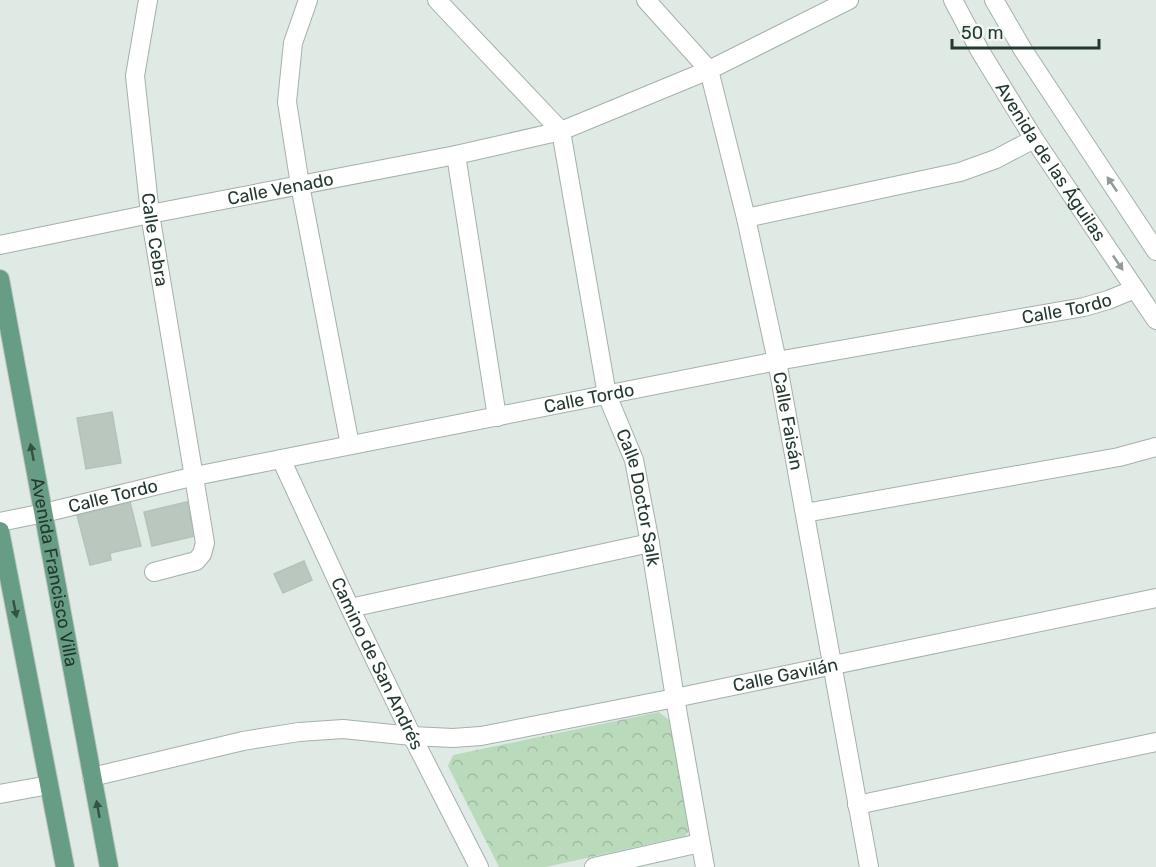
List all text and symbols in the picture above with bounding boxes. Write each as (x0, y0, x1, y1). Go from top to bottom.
scale bar (952, 12, 1099, 50)
text: 50 m (961, 22, 1004, 44)
street label: Avenida de las Águilas (991, 78, 1111, 245)
street label: Calle Venado (226, 168, 335, 210)
one-way arrow (1106, 177, 1118, 193)
street label: Calle Cebra (137, 192, 173, 288)
one-way arrow (1112, 255, 1123, 271)
street label: Calle Tordo (1020, 288, 1114, 329)
street label: Calle Faisán (768, 370, 808, 472)
street label: Calle Tordo (542, 378, 636, 418)
street label: Calle Doctor Salk (611, 425, 665, 569)
one-way arrow (27, 443, 36, 462)
street label: Calle Tordo (66, 475, 160, 518)
street label: Avenida Francisco Villa (26, 476, 83, 668)
street label: Camino de San Andrés (326, 574, 428, 753)
one-way arrow (11, 600, 20, 619)
street label: Calle Gavilán (731, 653, 840, 697)
one-way arrow (93, 800, 102, 819)

